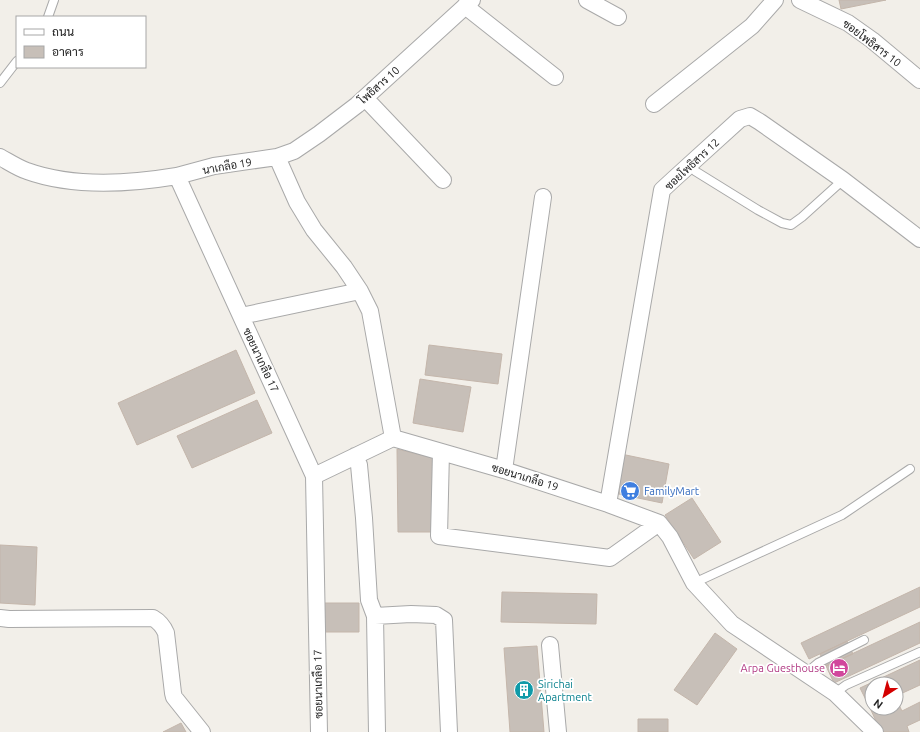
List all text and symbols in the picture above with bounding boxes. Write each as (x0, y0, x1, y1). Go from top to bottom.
legend (16, 16, 146, 68)
street label: ซอยโพธิสาร 10 (841, 16, 905, 69)
text: ถนน (52, 25, 75, 38)
text: อาคาร (52, 45, 84, 58)
street label: โพธิสาร 10 (354, 62, 402, 107)
street label: ซอยโพธิสาร 12 (661, 134, 722, 192)
street label: นาเกลือ 19 (201, 155, 253, 176)
street label: ซอยนาเกลือ 17 (241, 326, 282, 394)
street label: ซอยนาเกลือ 19 (490, 460, 560, 493)
supermarket icon: FamilyMart (619, 480, 641, 502)
place label: FamilyMart (644, 485, 700, 497)
street label: ซอยนาเกลือ 17 (310, 649, 325, 719)
hotel icon: Arpa Guesthouse (828, 657, 850, 679)
place label: Arpa Guesthouse (740, 662, 825, 674)
north arrow (864, 676, 904, 716)
place label: Sirichai Apartment (538, 678, 593, 703)
building icon: Sirichai Apartment (513, 679, 535, 701)
text: N (871, 697, 885, 711)

